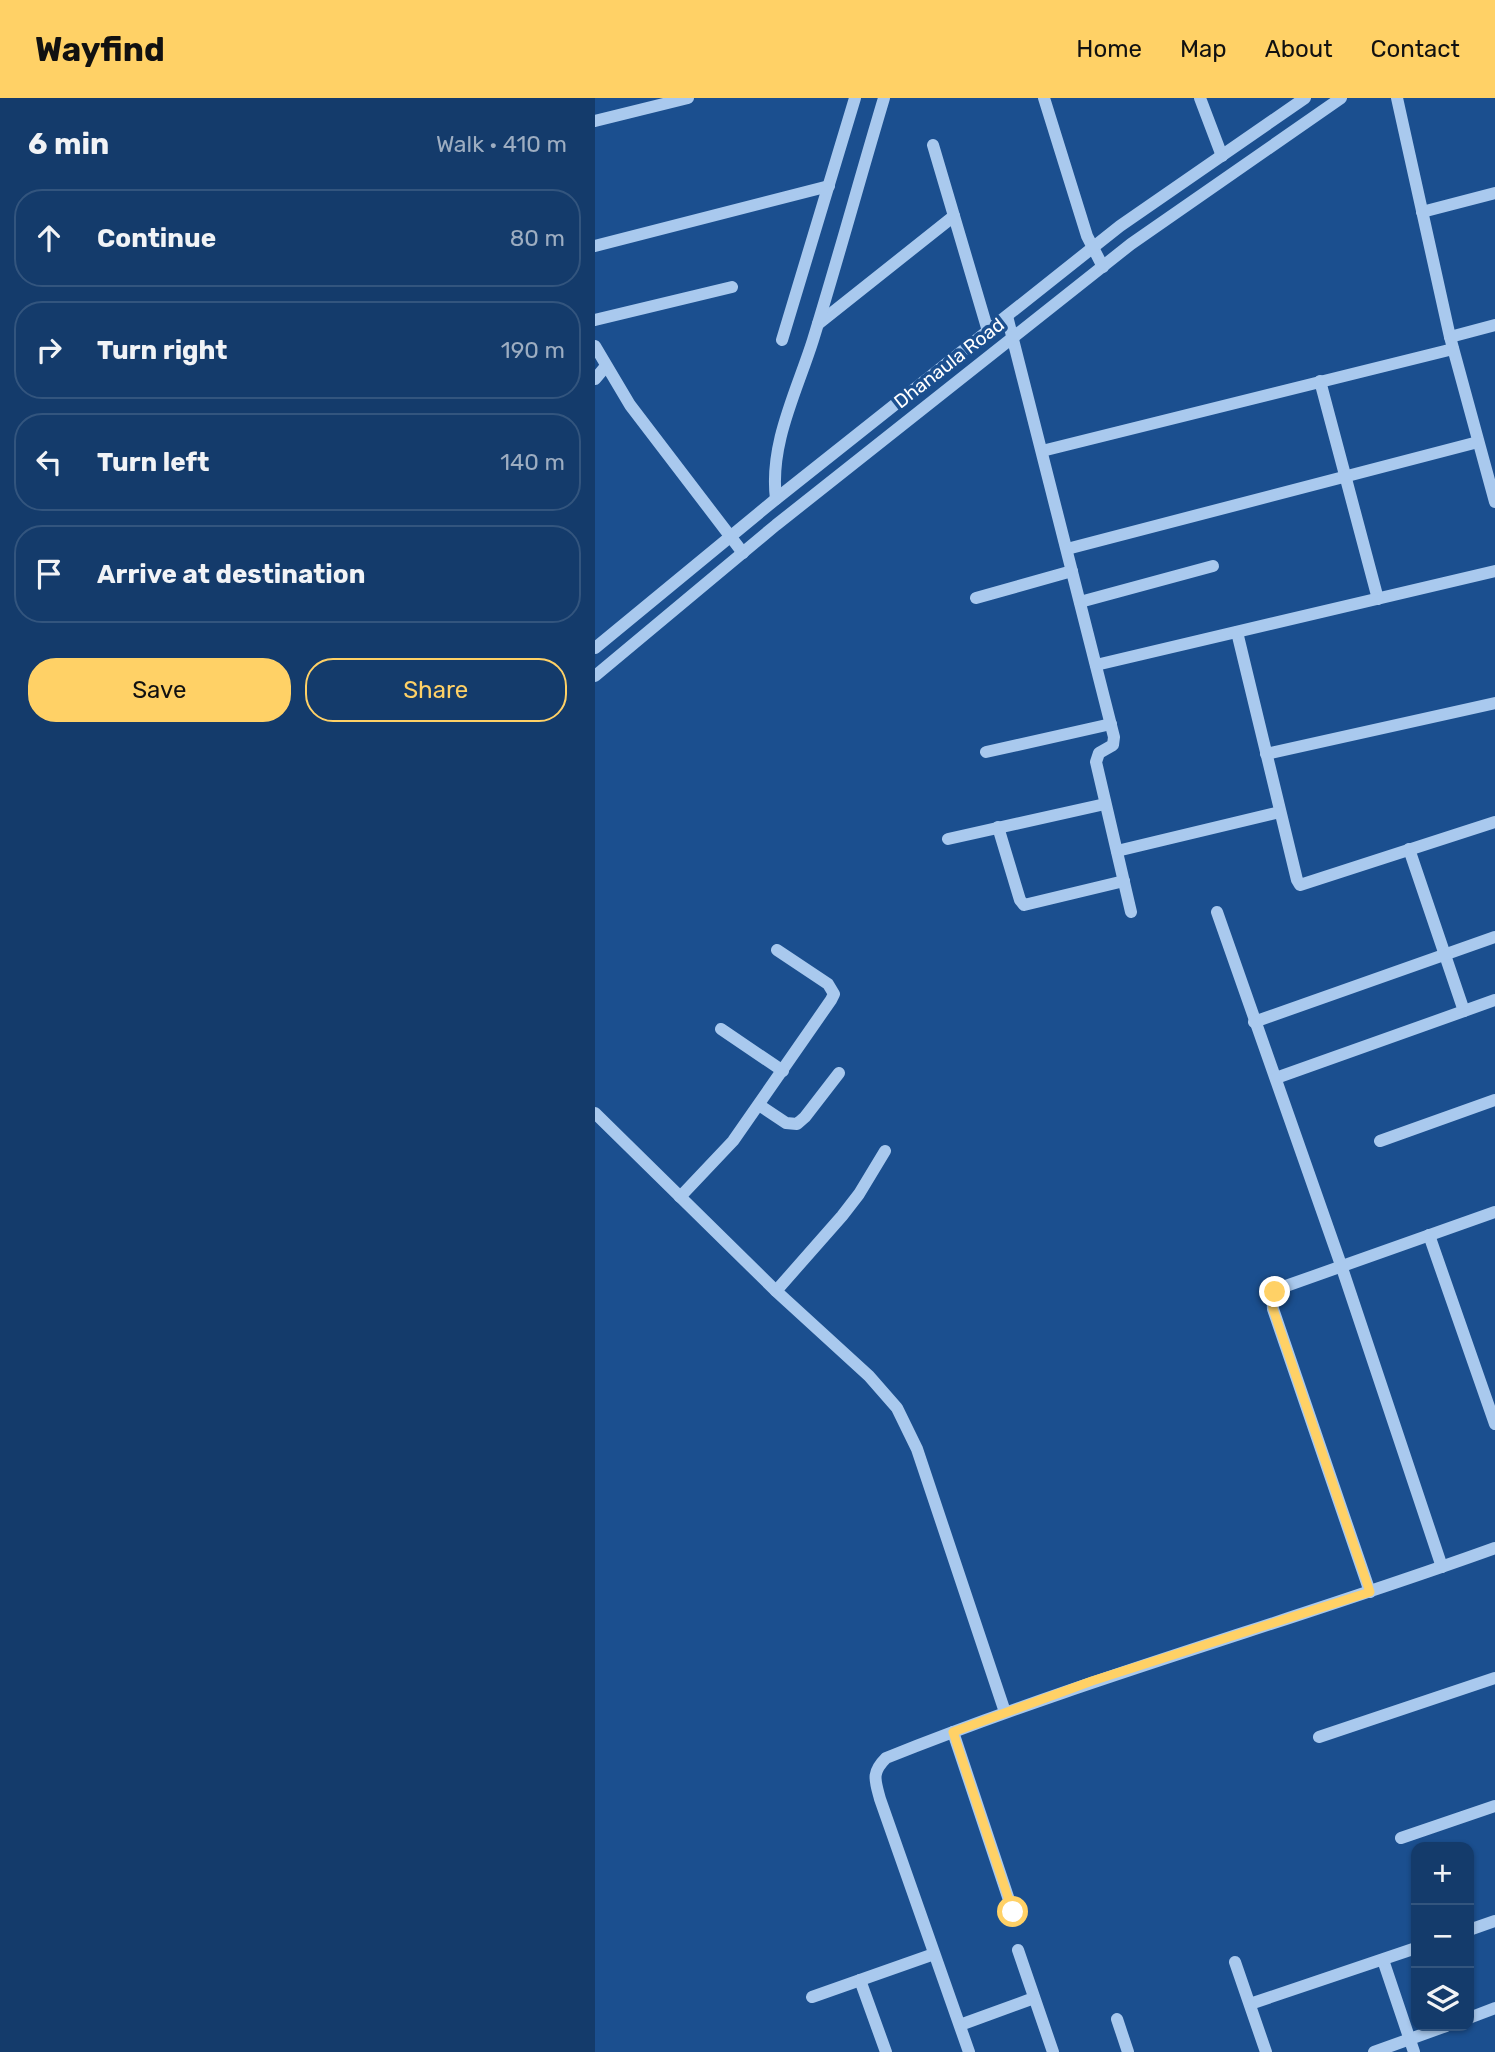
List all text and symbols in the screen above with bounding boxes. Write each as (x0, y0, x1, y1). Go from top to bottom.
text: Wayfind (35, 30, 165, 69)
text: Home (1076, 35, 1142, 63)
text: Map (1180, 35, 1227, 63)
text: About (1265, 35, 1333, 63)
text: Contact (1371, 35, 1460, 63)
text: 6 min (28, 126, 109, 162)
text: Walk · 410 m (436, 130, 567, 158)
icon: ahead (30, 219, 68, 257)
text: Continue (97, 223, 216, 254)
text: 80 m (510, 224, 565, 252)
street label: Dhanaula Road (889, 313, 1009, 413)
icon: right (30, 331, 68, 369)
text: Turn right (97, 335, 227, 366)
text: 190 m (501, 336, 565, 364)
icon: left (30, 443, 68, 481)
text: Turn left (97, 447, 209, 478)
text: 140 m (500, 448, 565, 476)
icon: arrive (30, 555, 68, 593)
text: Arrive at destination (97, 559, 365, 590)
button: Save (28, 658, 291, 722)
button: Share (305, 658, 567, 722)
route end (1259, 1276, 1290, 1307)
map controls (1411, 1842, 1474, 2031)
button: + (1411, 1842, 1474, 1905)
route start (997, 1896, 1028, 1927)
button: − (1411, 1905, 1474, 1968)
button: layers (1411, 1968, 1474, 2031)

